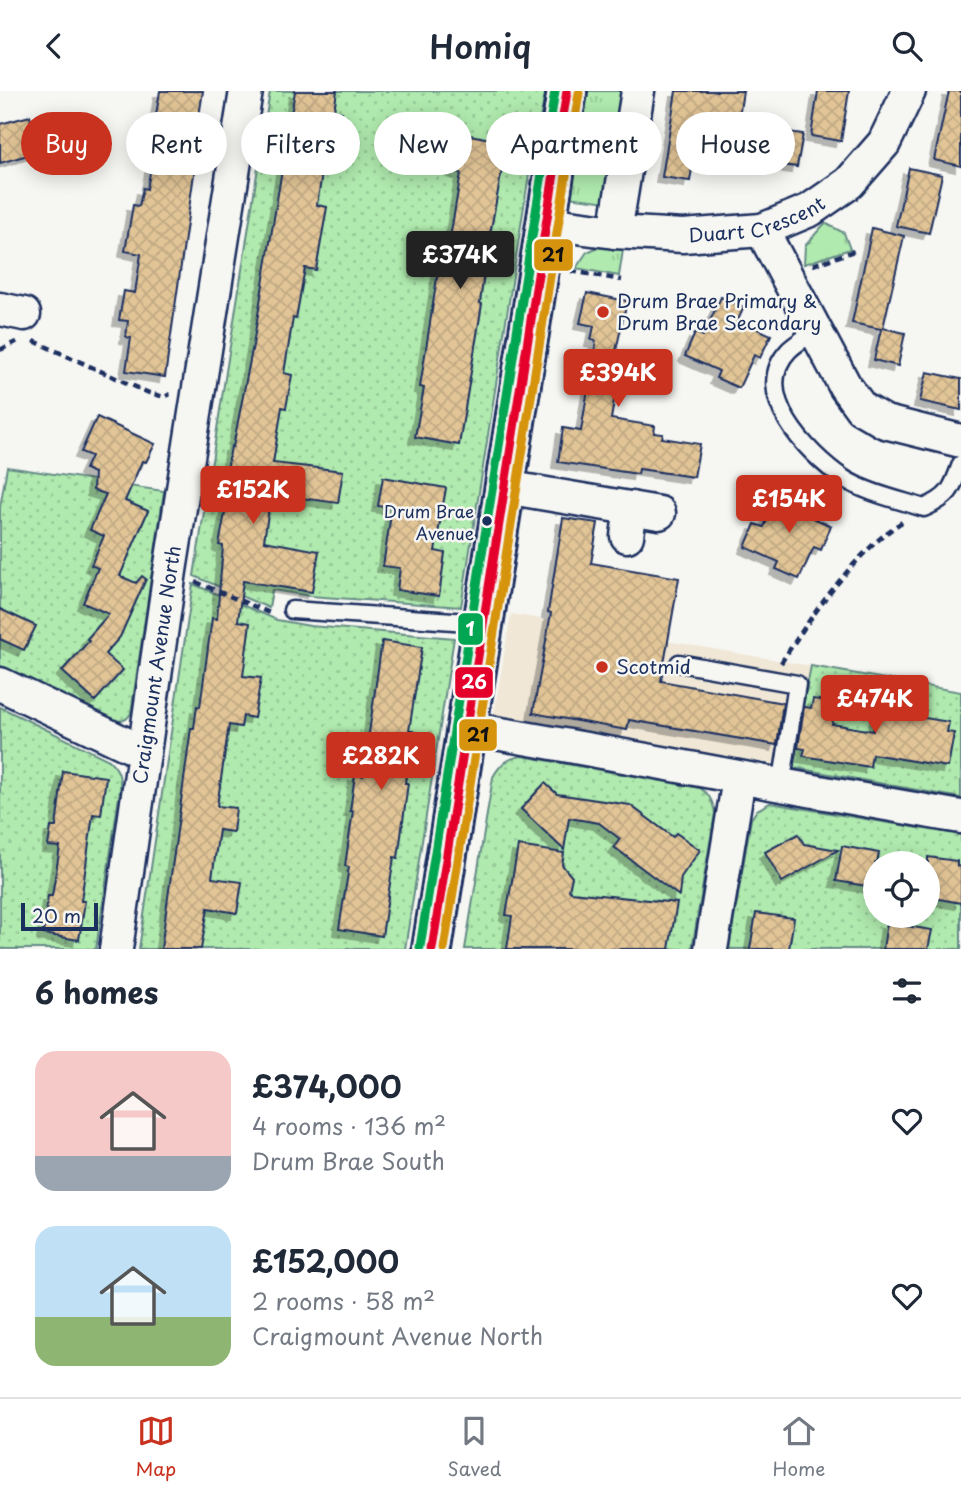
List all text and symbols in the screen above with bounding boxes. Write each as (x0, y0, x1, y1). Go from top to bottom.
text: Homiq (430, 22, 531, 70)
icon: back (35, 27, 73, 65)
icon: search (888, 27, 926, 65)
chip: Buy (21, 112, 112, 175)
chip: Rent (126, 112, 227, 175)
chip: Filters (241, 112, 360, 175)
chip: New (374, 112, 472, 175)
chip: Apartment (486, 112, 662, 175)
chip: House (676, 112, 795, 175)
street label: Duart Crescent (688, 189, 830, 249)
pin: £374K (411, 231, 509, 291)
text: £374K (422, 236, 498, 271)
line badge: 21 (533, 238, 574, 272)
text: 21 (542, 240, 564, 268)
place label: Drum Brae Primary & Drum Brae Secondary (617, 286, 821, 336)
marker: Drum Brae Primary & Drum Brae Secondary (595, 304, 611, 320)
pin: £394K (569, 349, 667, 409)
text: £394K (580, 354, 656, 389)
pin: £152K (204, 467, 302, 526)
text: £152K (216, 471, 290, 506)
pin: £154K (740, 475, 838, 535)
text: £154K (752, 480, 826, 515)
place label: Drum Brae Avenue (384, 498, 474, 546)
marker: Drum Brae Avenue (480, 514, 494, 528)
street label: Craigmount Avenue North (125, 543, 187, 786)
line badge: 1 (457, 612, 484, 646)
text: 1 (465, 614, 475, 642)
place label: Scotmid (616, 652, 691, 680)
marker: Scotmid (594, 659, 610, 675)
line badge: 26 (454, 666, 494, 699)
text: 26 (461, 667, 487, 695)
pin: £474K (826, 675, 924, 735)
text: £474K (837, 680, 913, 715)
line badge: 21 (458, 718, 498, 752)
text: 21 (467, 720, 489, 748)
pin: £282K (332, 733, 430, 792)
text: £282K (342, 737, 420, 772)
map controls (863, 851, 940, 928)
button: locate (863, 851, 940, 928)
scale bar (21, 900, 98, 932)
text: 20 m (32, 901, 81, 929)
text: 6 homes (35, 969, 158, 1014)
icon: filters (888, 972, 926, 1010)
text: £374,000 (252, 1063, 402, 1108)
icon: home (91, 1079, 175, 1163)
icon: heart (888, 1102, 926, 1140)
text: 4 rooms · 136 m² (252, 1108, 446, 1143)
text: Drum Brae South (252, 1143, 445, 1178)
text: £152,000 (252, 1238, 399, 1283)
icon: home (91, 1254, 175, 1338)
icon: heart (888, 1277, 926, 1315)
text: 2 rooms · 58 m² (252, 1283, 435, 1318)
text: Craigmount Avenue North (252, 1318, 543, 1353)
tab: Map (136, 1412, 176, 1482)
tab: Saved (447, 1412, 501, 1482)
tab: Home (773, 1412, 825, 1482)

